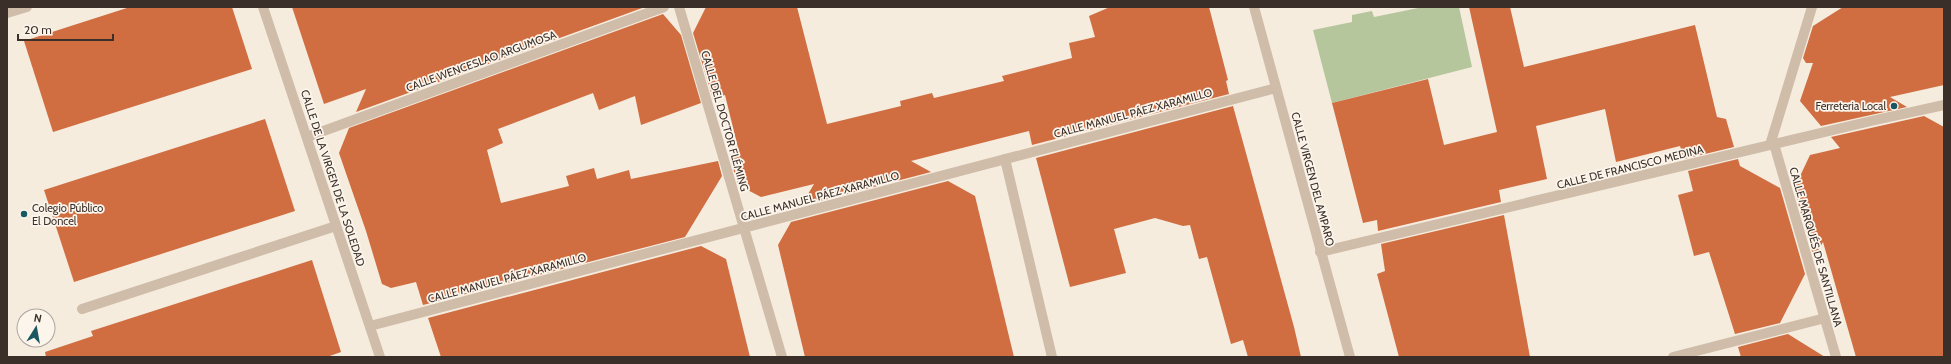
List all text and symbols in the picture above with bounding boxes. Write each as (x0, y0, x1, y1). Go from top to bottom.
scale bar (18, 16, 113, 42)
text: 20 m (24, 22, 52, 37)
street label: CALLE WENCESLAO ARGUMOSA (404, 27, 558, 95)
street label: CALLE DEL DOCTOR FLÉMING (698, 49, 752, 193)
street label: CALLE MANUEL PÁEZ XARAMILLO (1052, 85, 1214, 141)
street label: CALLE DE LA VIRGEN DE LA SOLEDAD (298, 88, 368, 268)
place label: Ferreteria Local (1815, 99, 1886, 113)
marker: Ferreteria Local (1889, 101, 1899, 111)
street label: CALLE VIRGEN DEL AMPARO (1288, 110, 1338, 248)
street label: CALLE DE FRANCISCO MEDINA (1555, 142, 1705, 192)
street label: CALLE MARQUÉS DE SANTILLANA (1786, 166, 1846, 329)
street label: CALLE MANUEL PÁEZ XARAMILLO (739, 168, 901, 224)
place label: Colegio Público El Doncel (32, 201, 103, 228)
marker: Colegio Público El Doncel (19, 209, 29, 219)
street label: CALLE MANUEL PÁEZ XARAMILLO (426, 250, 588, 306)
north arrow (16, 308, 56, 348)
text: N (33, 311, 43, 326)

